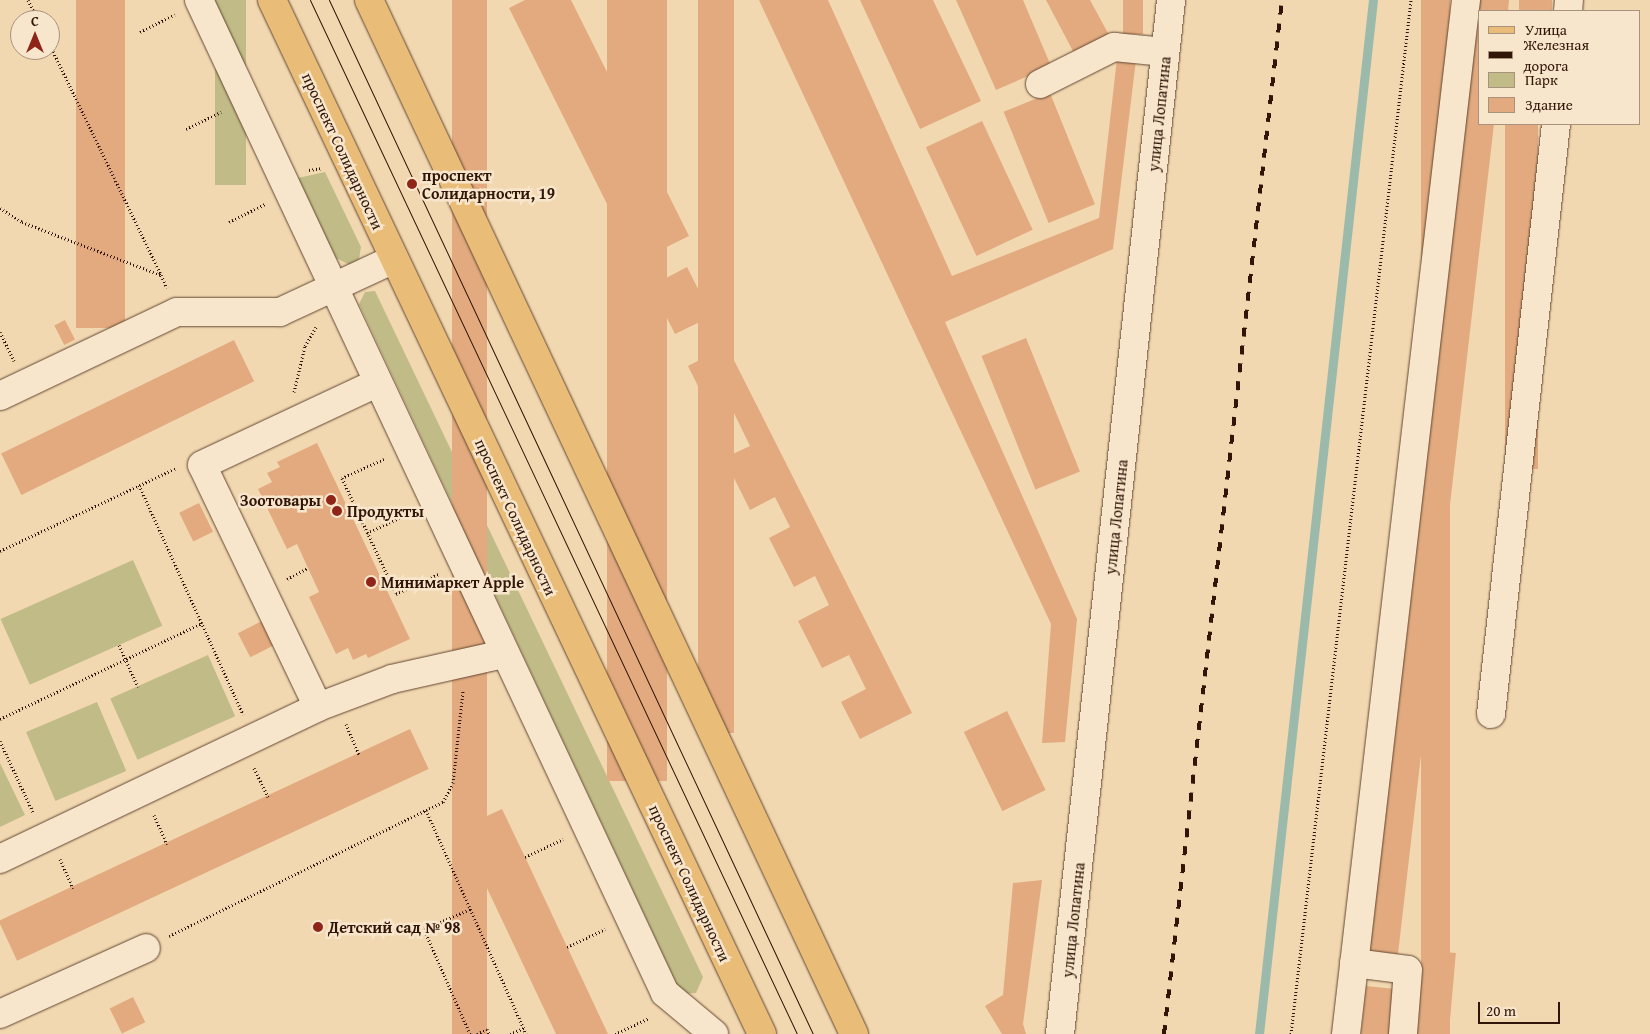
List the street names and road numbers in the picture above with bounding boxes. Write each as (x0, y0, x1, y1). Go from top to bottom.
street label: улица Лопатина (1143, 55, 1175, 173)
street label: проспект Солидарности (298, 69, 388, 233)
street label: проспект Солидарности (471, 435, 561, 599)
street label: улица Лопатина (1100, 458, 1132, 576)
street label: проспект Солидарности (645, 801, 735, 965)
street label: улица Лопатина (1057, 861, 1089, 979)

